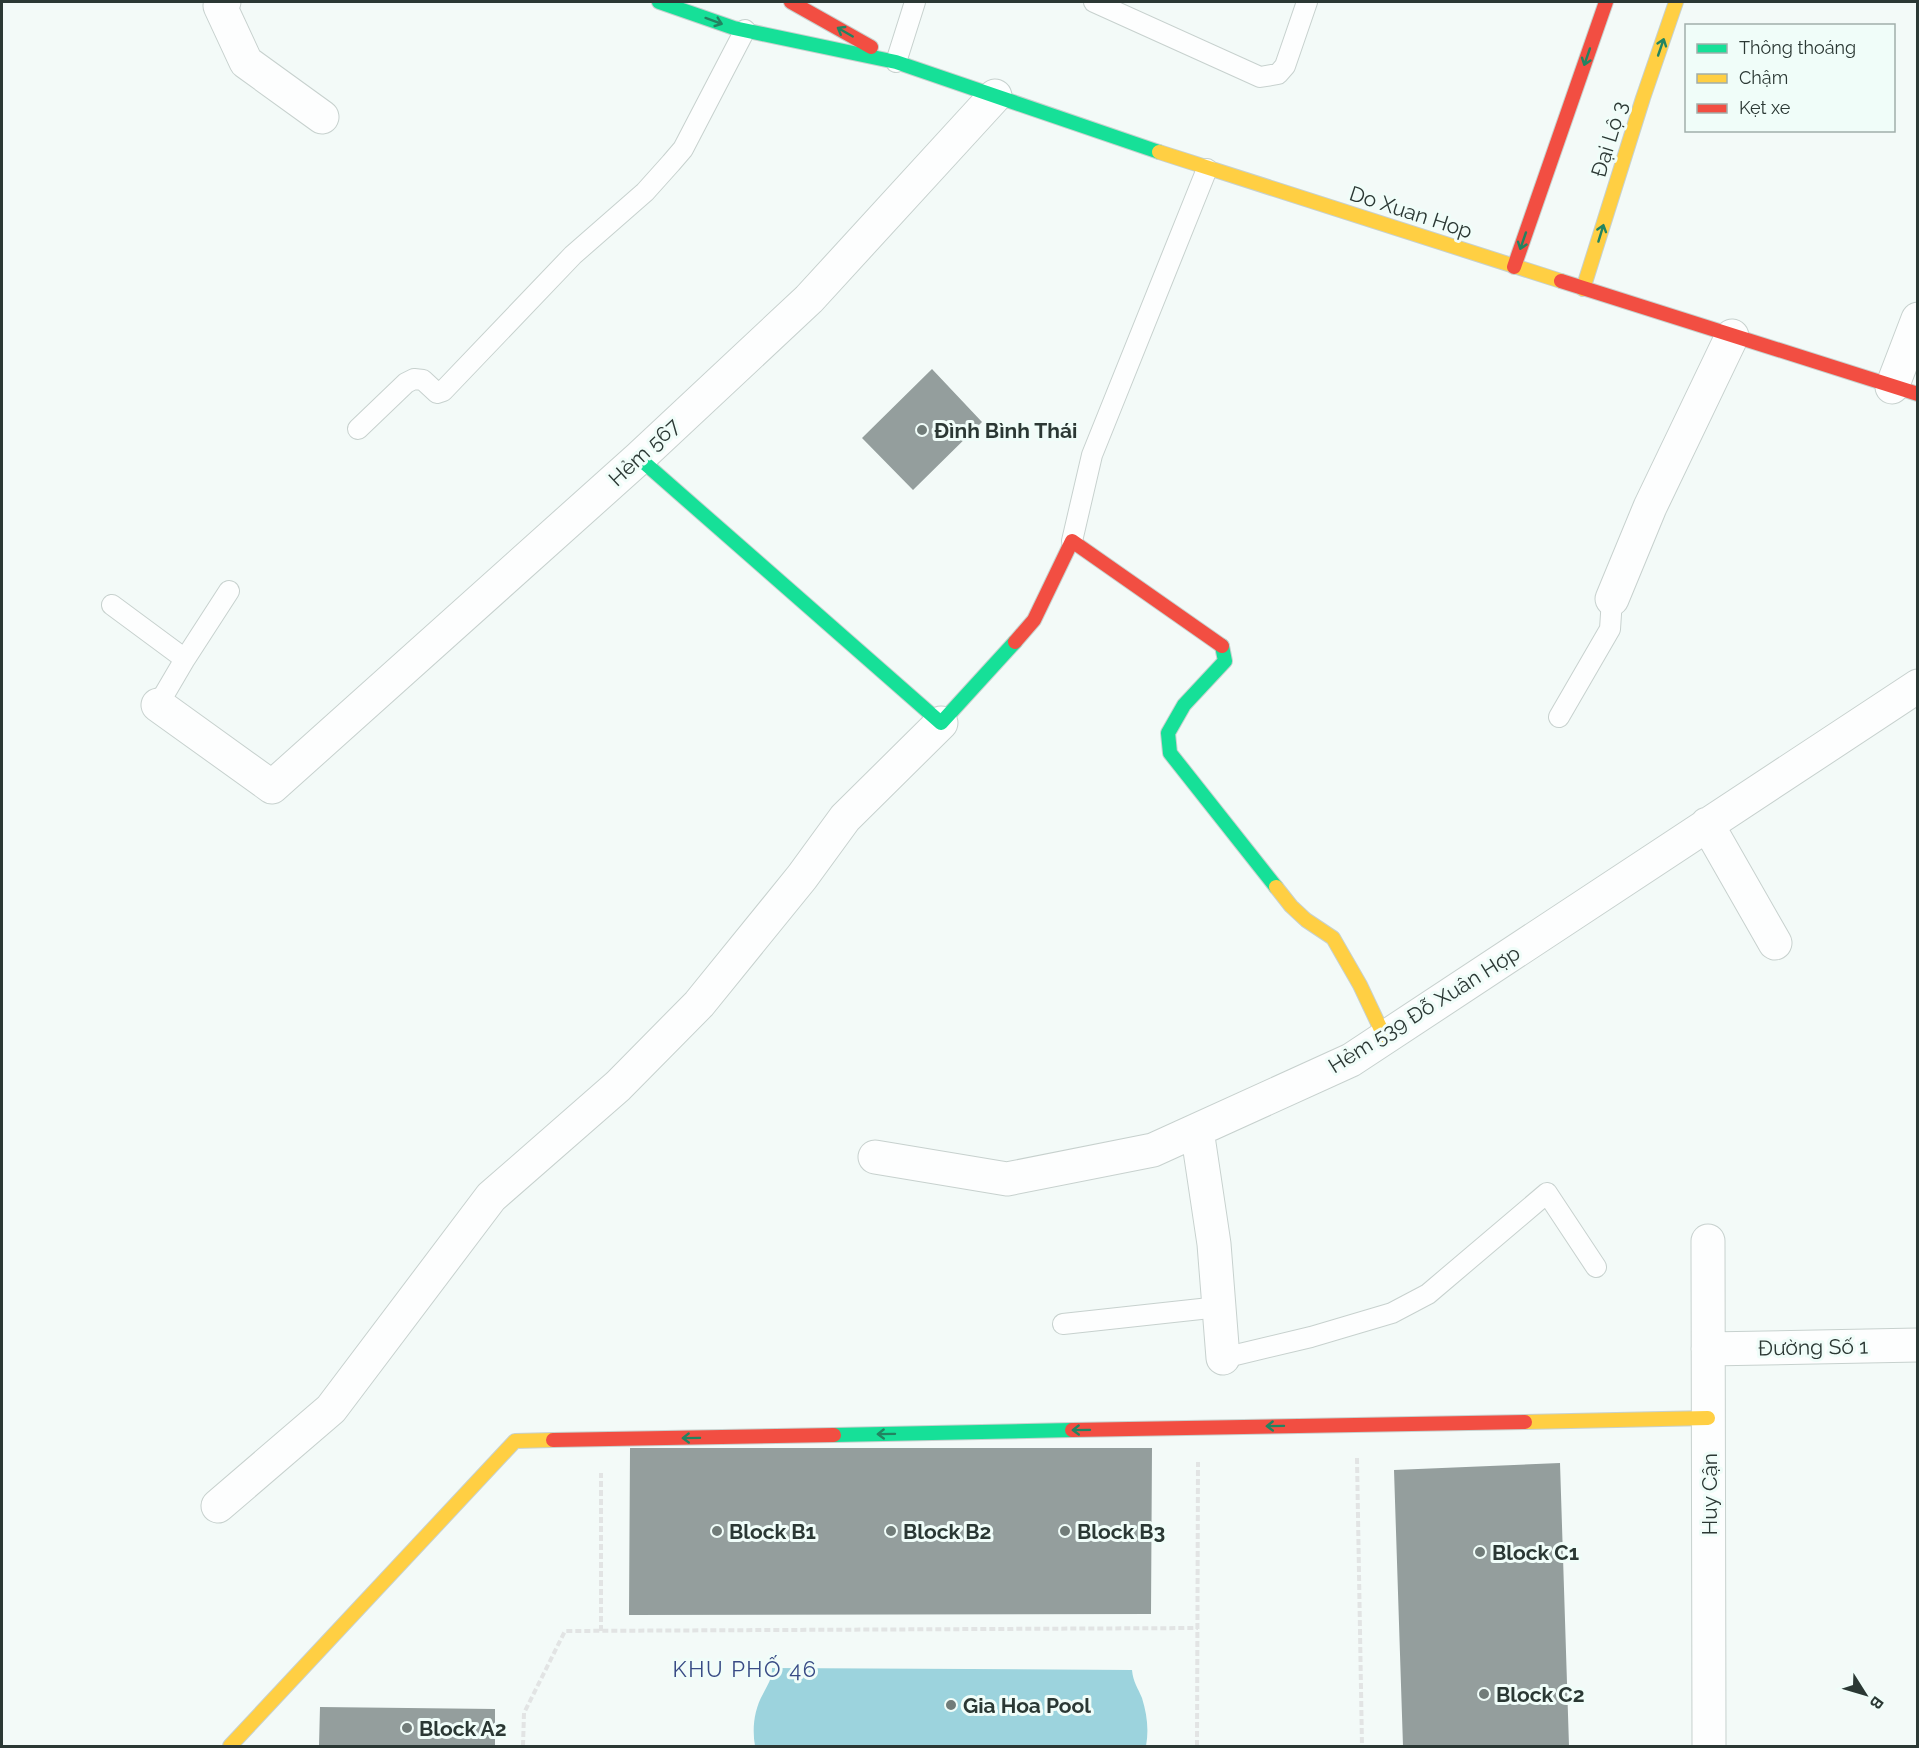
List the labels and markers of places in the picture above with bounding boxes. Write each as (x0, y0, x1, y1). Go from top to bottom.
place label: Đình Bình Thái (934, 418, 1077, 443)
marker: Đình Bình Thái (915, 423, 929, 437)
place label: Block B1 (729, 1519, 816, 1544)
place label: Block B2 (903, 1519, 991, 1544)
place label: Block B3 (1077, 1519, 1165, 1544)
marker: Block B1 (710, 1524, 724, 1538)
marker: Block B2 (884, 1524, 898, 1538)
marker: Block B3 (1058, 1524, 1072, 1538)
place label: Block C1 (1492, 1540, 1579, 1565)
marker: Block C1 (1473, 1545, 1487, 1559)
place label: Block C2 (1496, 1682, 1585, 1707)
marker: Block C2 (1477, 1687, 1491, 1701)
place label: Gia Hoa Pool (963, 1693, 1091, 1718)
marker: Gia Hoa Pool (944, 1698, 958, 1712)
place label: Block A2 (419, 1716, 507, 1741)
marker: Block A2 (400, 1721, 414, 1735)

